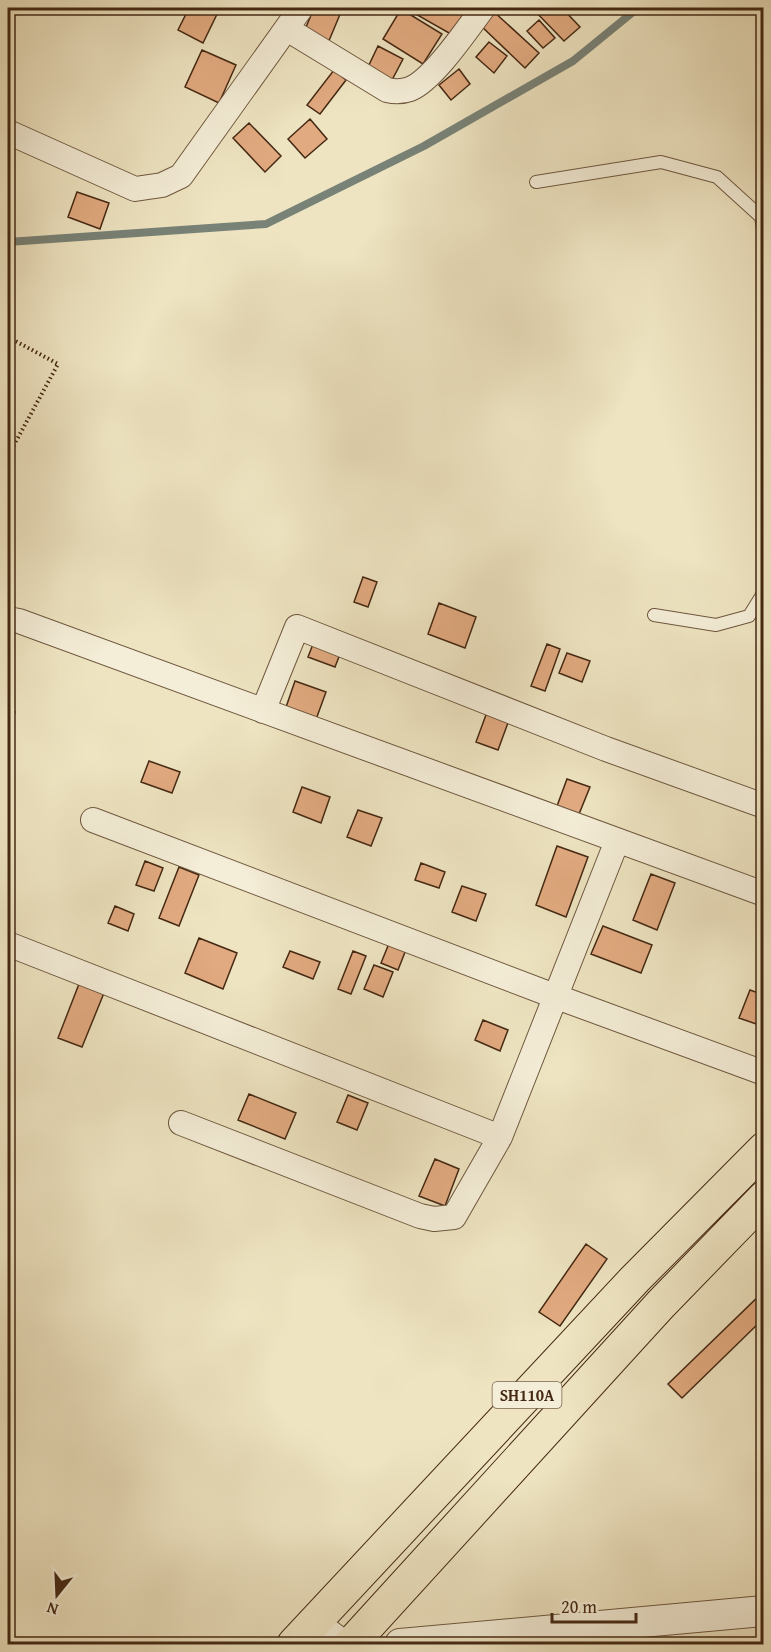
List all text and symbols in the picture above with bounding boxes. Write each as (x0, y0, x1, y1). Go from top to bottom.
road number: SH110A (492, 1382, 562, 1408)
north arrow (27, 1565, 87, 1625)
scale bar (552, 1586, 636, 1624)
text: 20 m (561, 1593, 597, 1620)
text: N (43, 1596, 61, 1622)

